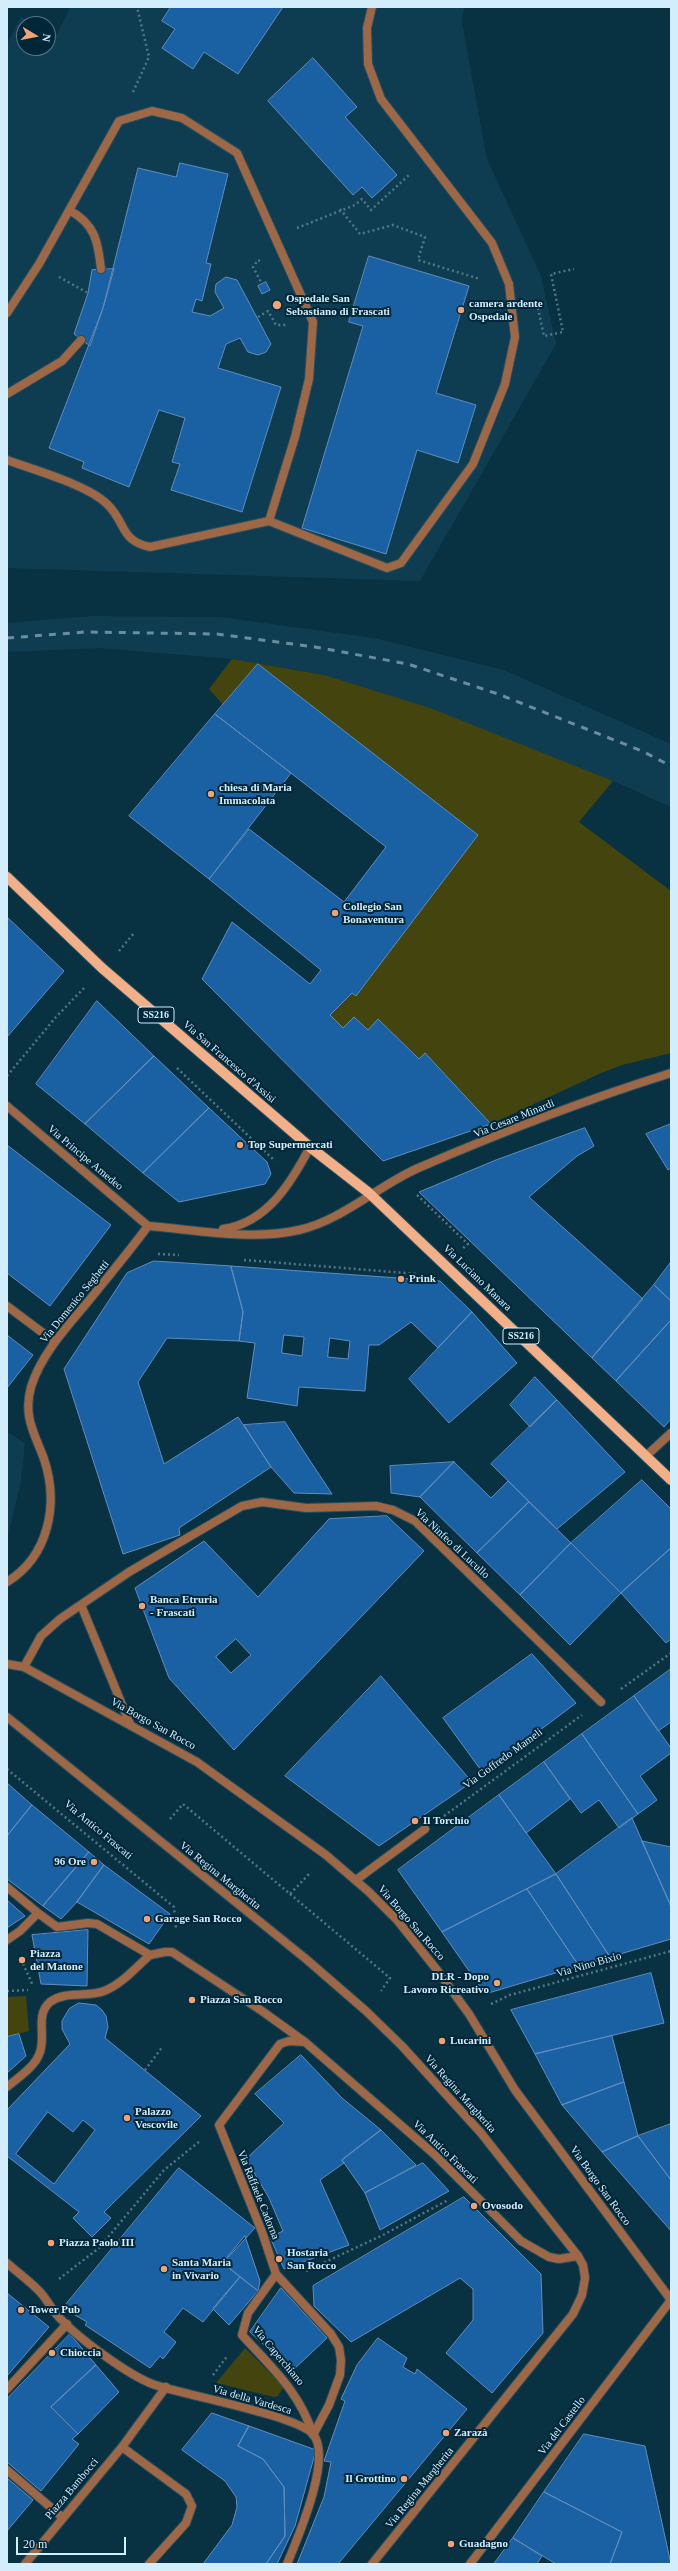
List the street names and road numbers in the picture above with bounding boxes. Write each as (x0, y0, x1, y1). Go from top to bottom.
road number: SS216 (138, 1007, 174, 1023)
street label: Via San Francesco d'Assisi (180, 1018, 278, 1106)
street label: Via Cesare Minardi (472, 1097, 556, 1141)
street label: Via Principe Amedeo (45, 1123, 125, 1193)
street label: Via Luciano Manara (440, 1242, 514, 1314)
street label: Via Domenico Seghetti (38, 1258, 112, 1346)
road number: SS216 (503, 1328, 539, 1344)
street label: Via Ninfeo di Lucullo (412, 1506, 492, 1582)
street label: Via Borgo San Rocco (108, 1695, 198, 1753)
street label: Via Goffredo Mameli (461, 1726, 545, 1792)
street label: Via Antico Frascati (61, 1797, 135, 1863)
street label: Via Regina Margherita (177, 1839, 263, 1913)
street label: Via Borgo San Rocco (375, 1883, 447, 1963)
street label: Via Nino Bixio (555, 1949, 623, 1981)
street label: Via Regina Margherita (421, 2052, 499, 2136)
street label: Via Antico Frascati (410, 2118, 480, 2186)
street label: Via Borgo San Rocco (567, 2144, 633, 2228)
street label: Via Raffaele Cadorna (234, 2148, 282, 2242)
street label: Via Caperchiano (249, 2324, 307, 2388)
street label: Via della Vardesca (211, 2382, 293, 2418)
street label: Via del Castello (536, 2394, 588, 2458)
street label: Via Regina Margherita (383, 2445, 457, 2531)
street label: Piazza Bambocci (43, 2456, 101, 2522)

